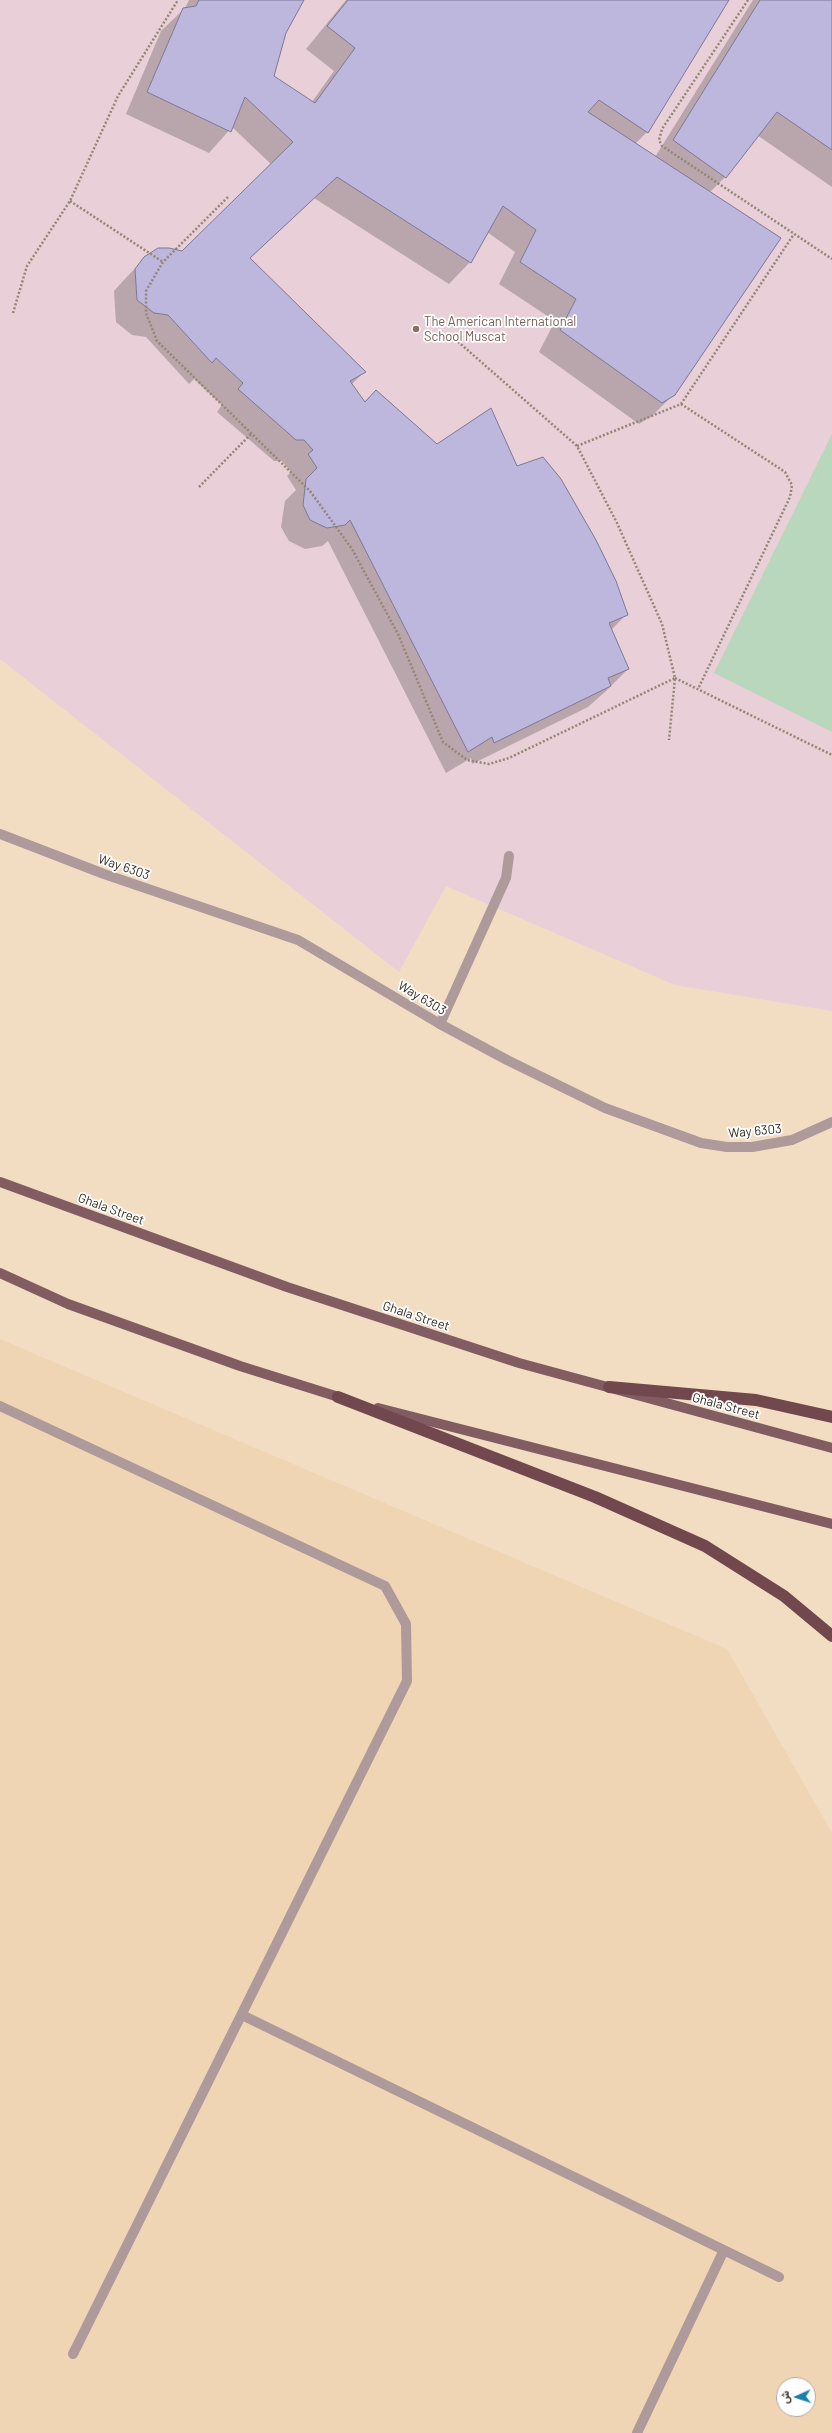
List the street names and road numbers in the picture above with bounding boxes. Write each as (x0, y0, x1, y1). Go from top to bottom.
street label: Way 6303 (96, 851, 152, 883)
street label: Way 6303 (395, 978, 449, 1018)
street label: Way 6303 (728, 1121, 782, 1141)
street label: Ghala Street (76, 1190, 146, 1228)
street label: Ghala Street (381, 1298, 451, 1334)
street label: Ghala Street (690, 1389, 762, 1423)

